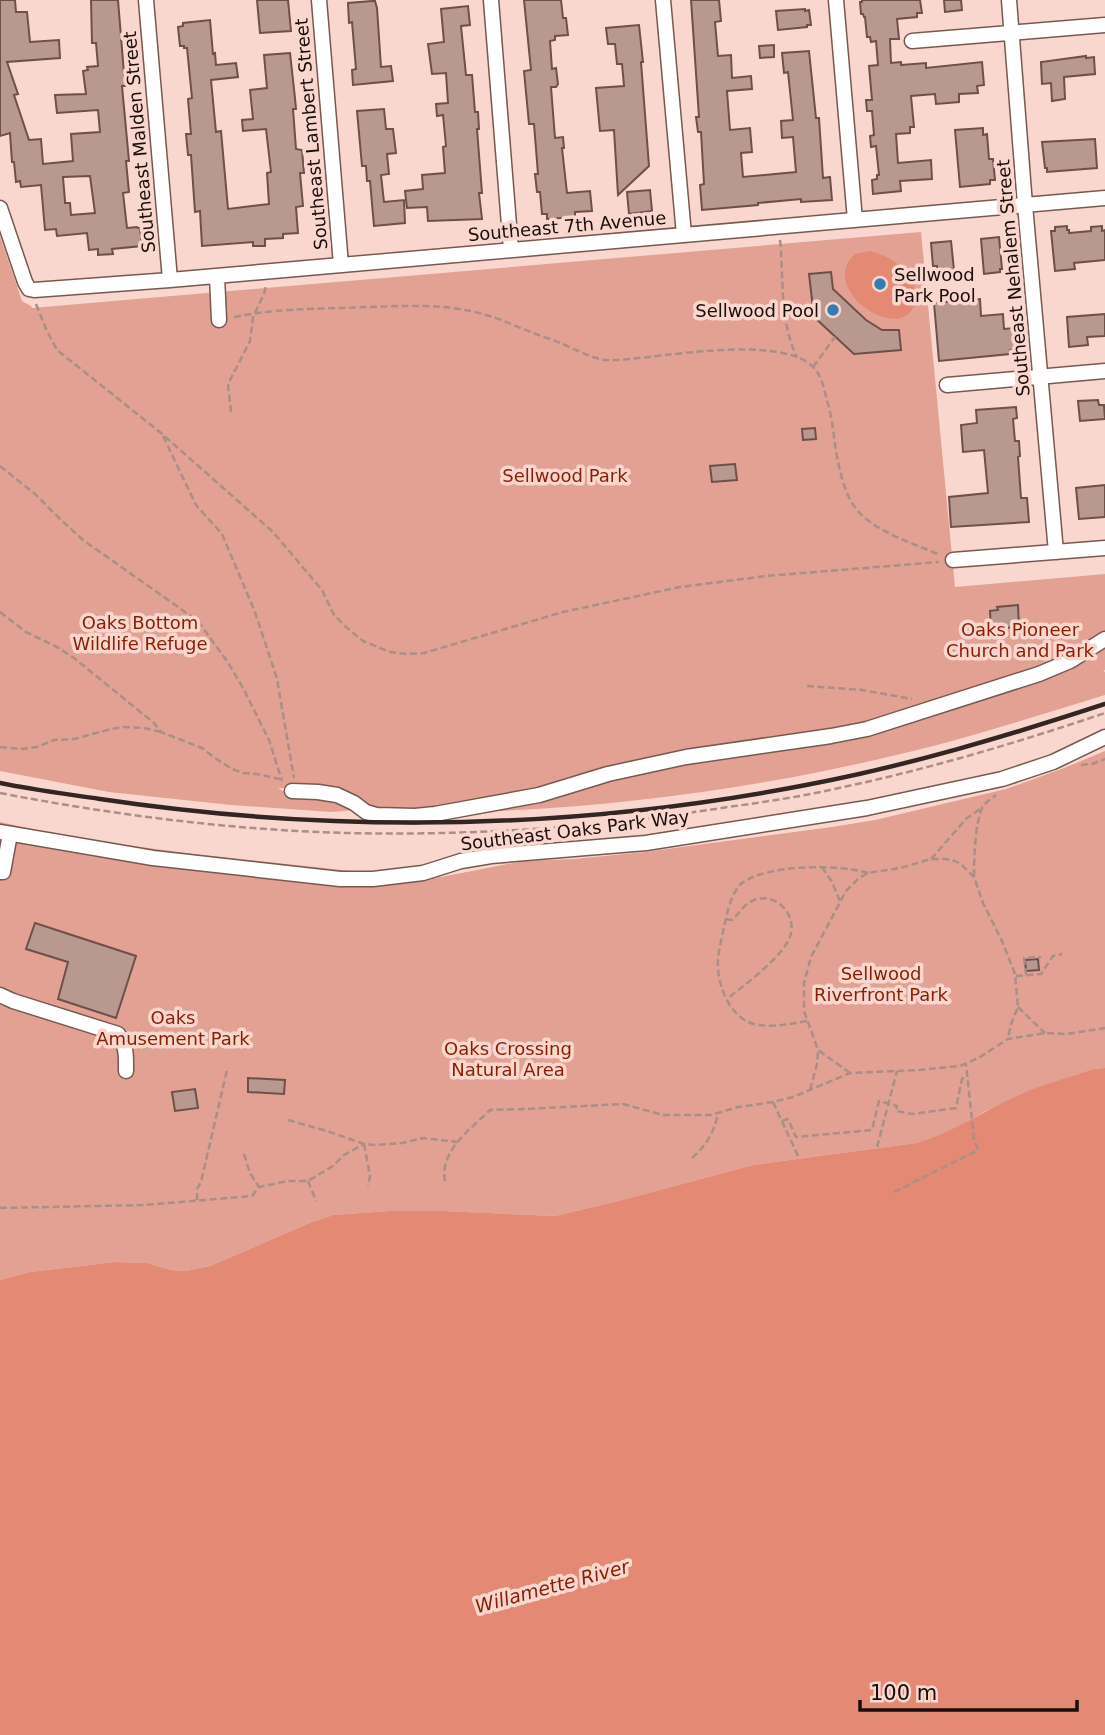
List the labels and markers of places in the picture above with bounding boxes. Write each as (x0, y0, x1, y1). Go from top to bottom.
place label: Sellwood Park Pool (894, 264, 976, 306)
marker: Sellwood Park Pool (872, 276, 888, 292)
place label: Sellwood Pool (695, 300, 819, 321)
marker: Sellwood Pool (825, 302, 841, 318)

